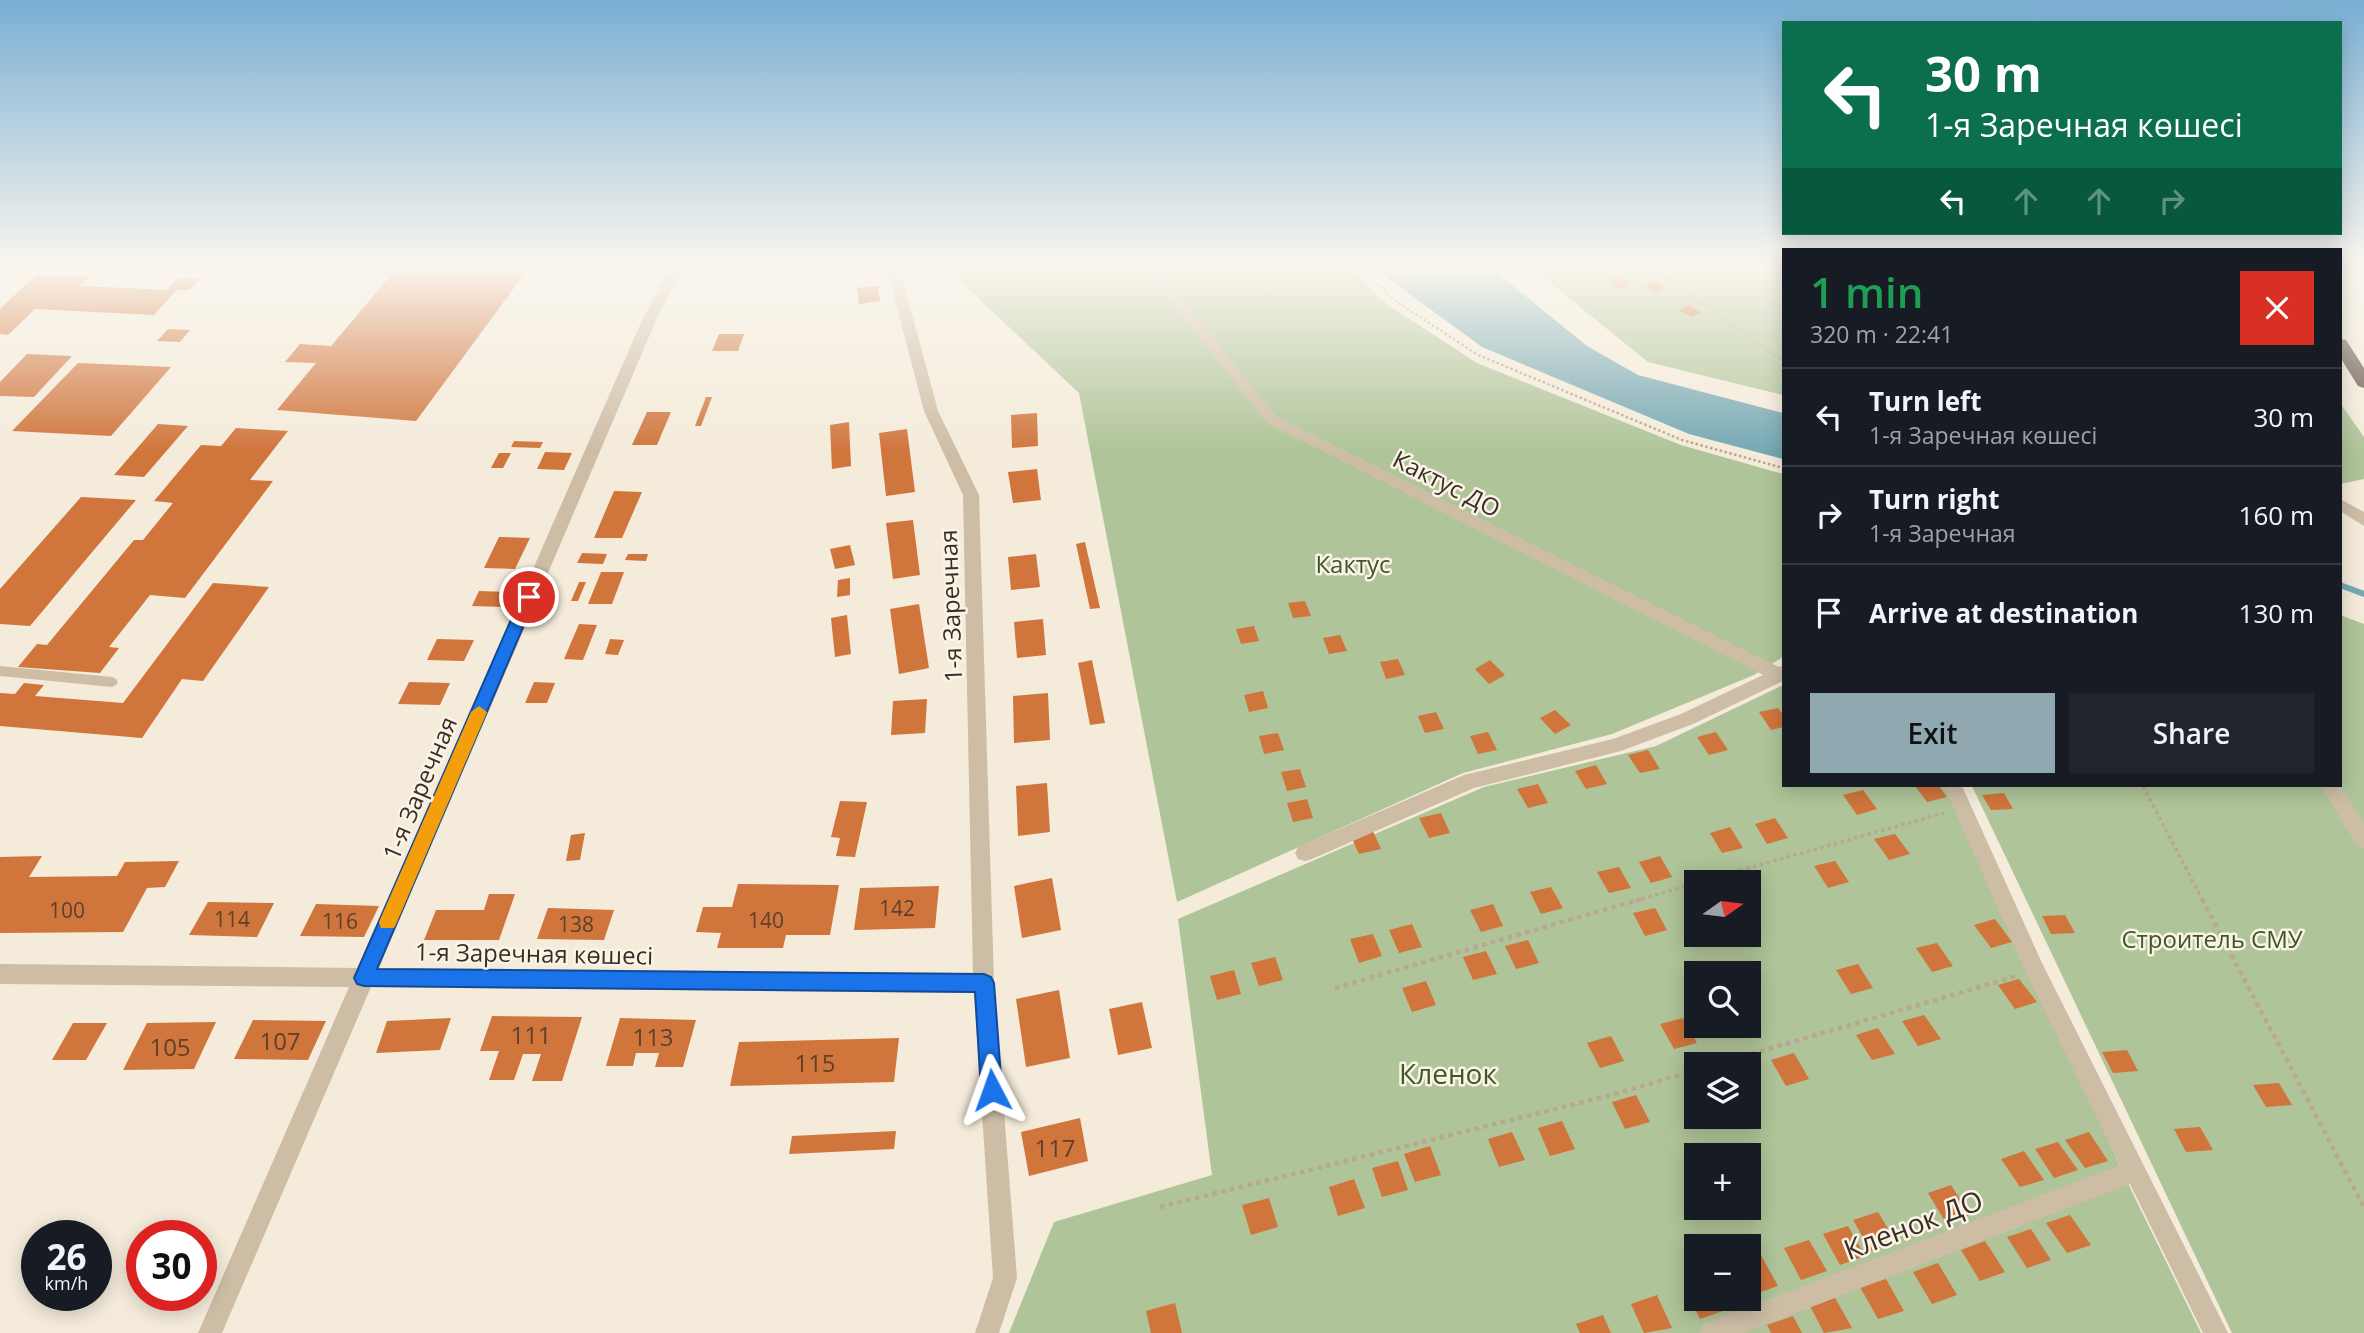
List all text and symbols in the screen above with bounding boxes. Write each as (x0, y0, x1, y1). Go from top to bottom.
text: 30 m (1925, 40, 2042, 106)
icon: left (1810, 49, 1901, 140)
text: 1-я Заречная көшесі (1925, 103, 2243, 146)
icon: left (1934, 182, 1972, 220)
icon: ahead (2007, 182, 2045, 220)
icon: ahead (2080, 182, 2118, 220)
icon: right (2153, 182, 2191, 220)
text: 1 min (1810, 263, 1923, 320)
button: close (2240, 271, 2314, 345)
text: 320 m · 22:41 (1810, 318, 1953, 350)
text: Turn left (1869, 383, 1981, 419)
icon: left (1810, 398, 1848, 436)
text: 30 m (2253, 399, 2314, 435)
text: 1-я Заречная көшесі (1869, 419, 2097, 451)
street label: Кактус ДО (1388, 442, 1506, 524)
text: Turn right (1869, 481, 2000, 517)
icon: right (1810, 496, 1848, 534)
text: 160 m (2239, 497, 2314, 533)
text: 1-я Заречная (1869, 517, 2015, 549)
street label: 1-я Заречная (931, 529, 969, 683)
park label: Кактус (1315, 547, 1391, 580)
pin (499, 567, 559, 627)
icon: arrive (510, 578, 548, 616)
icon: arrive (1810, 594, 1848, 632)
text: Arrive at destination (1869, 595, 2138, 631)
text: 130 m (2239, 595, 2314, 631)
button: Exit (1810, 693, 2055, 773)
button: Share (2069, 693, 2314, 773)
street label: 1-я Заречная (374, 711, 464, 865)
north arrow (1684, 870, 1760, 947)
map controls (1684, 870, 1761, 1311)
house number: 142 (879, 894, 915, 922)
house number: 100 (49, 896, 85, 924)
house number: 114 (214, 905, 250, 933)
house number: 140 (748, 906, 784, 934)
house number: 116 (322, 907, 358, 935)
house number: 138 (558, 910, 594, 938)
park label: Строитель СМУ (2121, 922, 2303, 955)
street label: 1-я Заречная көшесі (415, 934, 653, 972)
button: search (1684, 961, 1761, 1038)
house number: 111 (510, 1018, 552, 1051)
house number: 113 (632, 1020, 674, 1053)
house number: 107 (259, 1024, 301, 1057)
house number: 105 (149, 1030, 191, 1063)
house number: 115 (794, 1046, 836, 1079)
button: layers (1684, 1052, 1761, 1129)
position arrow (955, 1053, 1029, 1127)
park label: Кленок (1399, 1054, 1497, 1092)
house number: 117 (1034, 1131, 1076, 1164)
button: + (1684, 1143, 1761, 1220)
street label: Кленок ДО (1838, 1180, 1988, 1268)
speed limit sign: 30 (126, 1220, 217, 1311)
text: 26 (46, 1233, 87, 1280)
button: − (1684, 1234, 1761, 1311)
text: km/h (45, 1271, 88, 1295)

